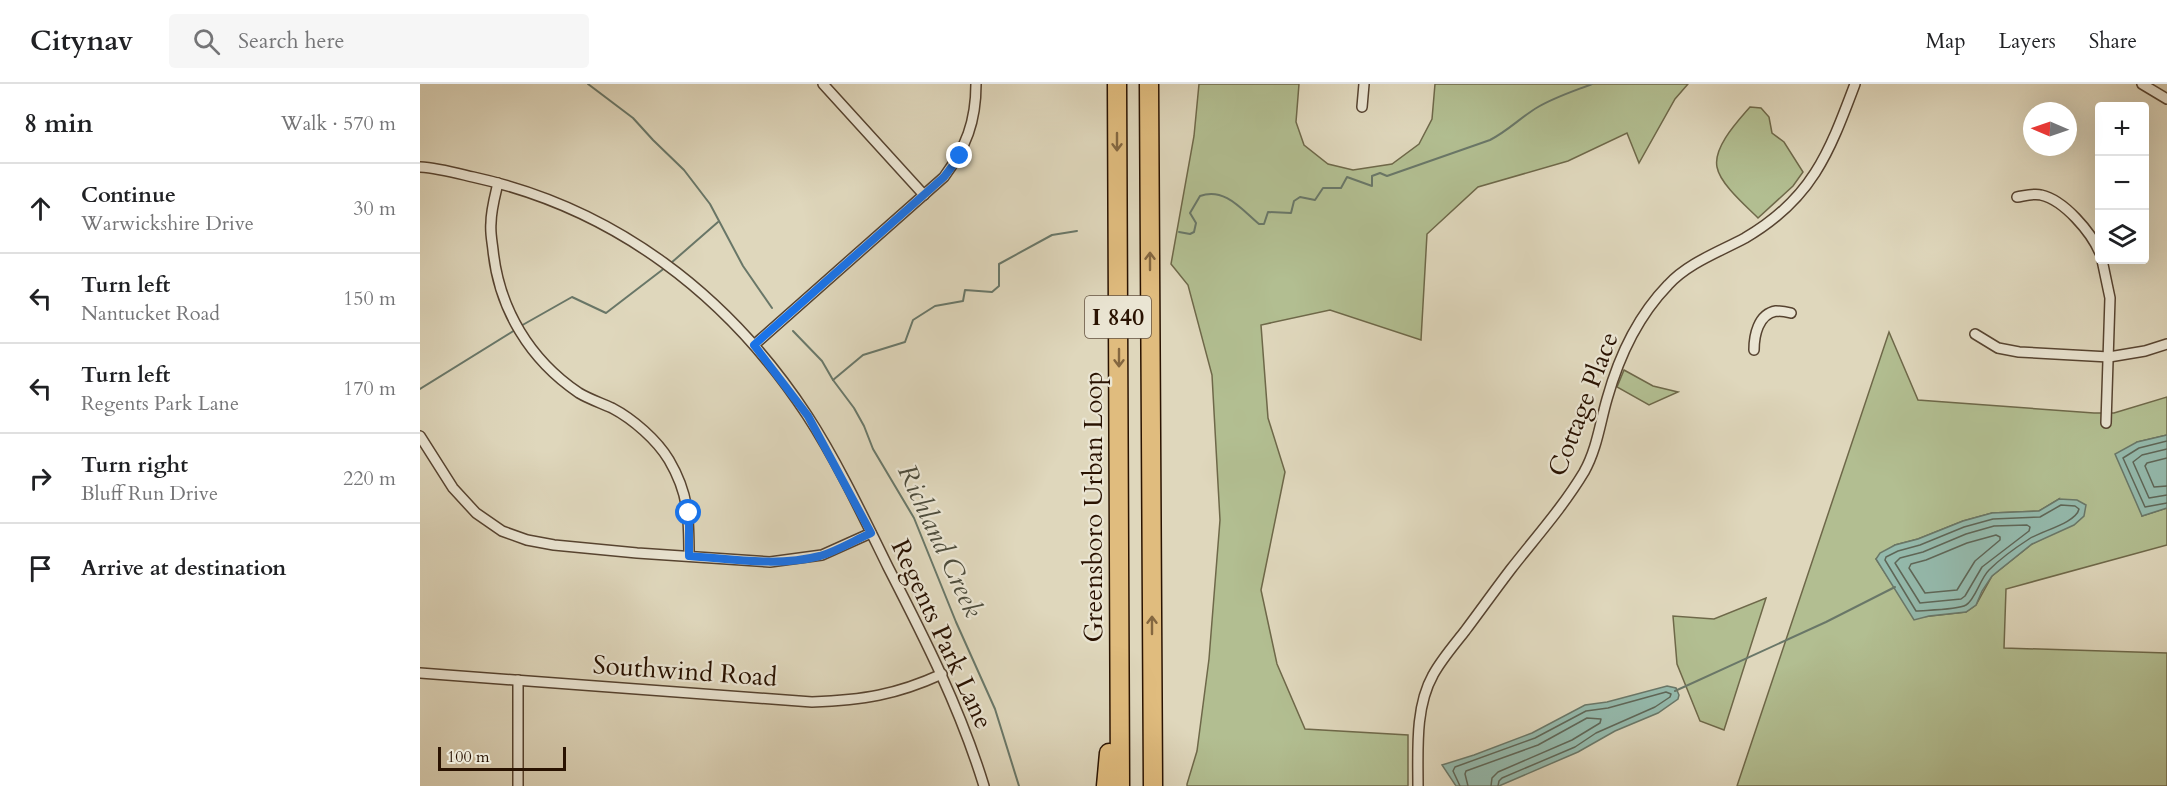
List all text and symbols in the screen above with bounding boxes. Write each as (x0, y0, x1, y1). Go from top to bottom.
search box (169, 14, 589, 68)
text: Citynav (30, 22, 133, 60)
icon: search (190, 25, 223, 58)
text: Search here (238, 26, 345, 56)
text: Map (1926, 27, 1966, 56)
text: Layers (1999, 27, 2056, 56)
text: Share (2089, 27, 2137, 56)
north arrow (2023, 102, 2077, 156)
map controls (2095, 102, 2149, 264)
button: + (2095, 102, 2149, 156)
text: 8 min (24, 106, 93, 141)
text: Walk · 570 m (281, 110, 396, 137)
one-way arrow (1112, 132, 1123, 152)
route end (946, 142, 972, 168)
button: − (2095, 156, 2149, 210)
text: Continue (81, 180, 176, 210)
icon: ahead (24, 192, 57, 225)
text: 30 m (353, 195, 396, 222)
text: Warwickshire Drive (81, 210, 254, 237)
button: layers (2095, 210, 2149, 264)
one-way arrow (1144, 252, 1156, 272)
text: Turn left (81, 270, 170, 300)
icon: left (24, 282, 57, 315)
text: 150 m (343, 285, 396, 312)
road number: I 840 (1085, 296, 1151, 338)
text: Nantucket Road (81, 300, 220, 327)
street label: Cottage Place (1539, 327, 1627, 481)
one-way arrow (1113, 348, 1125, 368)
text: Turn left (81, 360, 170, 390)
street label: Greensboro Urban Loop (1076, 371, 1111, 643)
icon: left (24, 372, 57, 405)
text: 170 m (343, 375, 396, 402)
text: Regents Park Lane (81, 390, 239, 417)
text: Turn right (81, 450, 188, 480)
water label: Richland Creek (888, 458, 992, 624)
icon: right (24, 462, 57, 495)
text: 220 m (343, 465, 396, 492)
text: Bluff Run Drive (81, 480, 218, 507)
route start (675, 499, 701, 525)
street label: Regents Park Lane (883, 534, 1001, 734)
icon: arrive (24, 552, 57, 585)
text: Arrive at destination (81, 553, 286, 583)
one-way arrow (1146, 615, 1158, 635)
street label: Southwind Road (592, 647, 779, 695)
scale bar (438, 744, 566, 772)
text: 100 m (447, 746, 489, 768)

